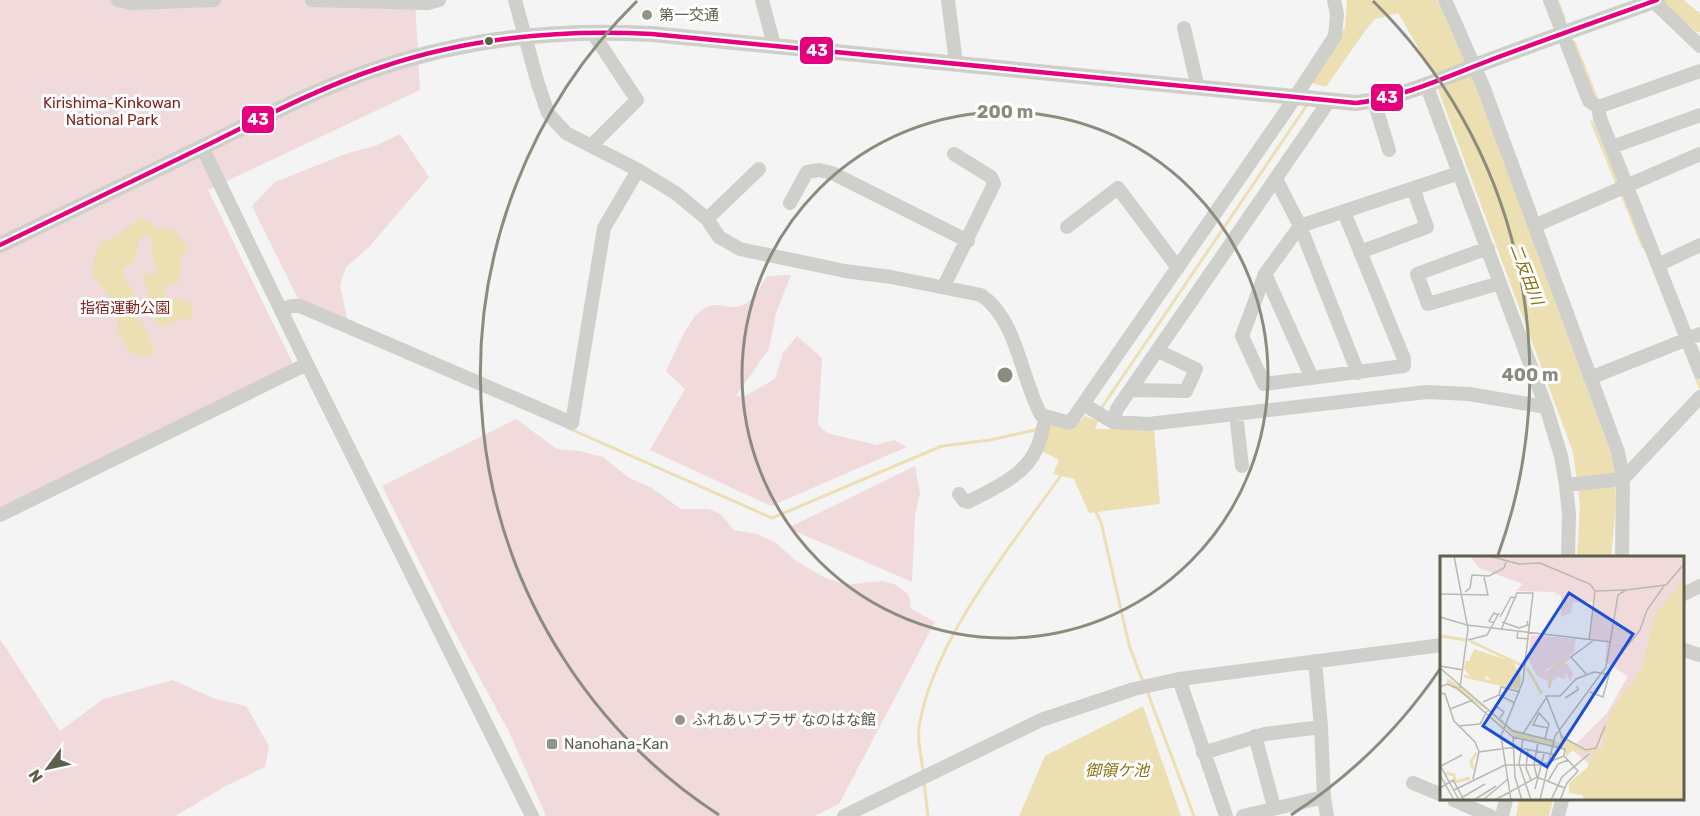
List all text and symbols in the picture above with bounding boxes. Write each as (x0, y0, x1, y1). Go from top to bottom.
place label: 第一交通 (659, 6, 719, 24)
marker: 第一交通 (640, 8, 654, 22)
unlabelled marker (483, 35, 495, 47)
line badge: 43 (799, 36, 834, 65)
text: 43 (806, 41, 828, 60)
line badge: 43 (1370, 83, 1404, 112)
text: 43 (1376, 88, 1398, 107)
park label: Kirishima-Kinkowan National Park (43, 94, 181, 129)
text: 200 m (977, 101, 1033, 123)
line badge: 43 (241, 105, 275, 134)
text: 43 (247, 110, 269, 129)
water label: 二反田川 (1506, 241, 1548, 309)
park label: 指宿運動公園 (80, 299, 170, 317)
text: 400 m (1501, 364, 1559, 386)
centre of rings (995, 365, 1015, 385)
inset map (1440, 556, 1685, 801)
place label: ふれあいプラザ なのはな館 (692, 711, 876, 729)
marker: ふれあいプラザ なのはな館 (673, 713, 687, 727)
place label: Nanohana-Kan (564, 735, 669, 753)
marker: Nanohana-Kan (545, 737, 559, 751)
north arrow (18, 738, 78, 798)
water label: 御領ケ池 (1085, 761, 1151, 780)
text: N (25, 766, 47, 786)

